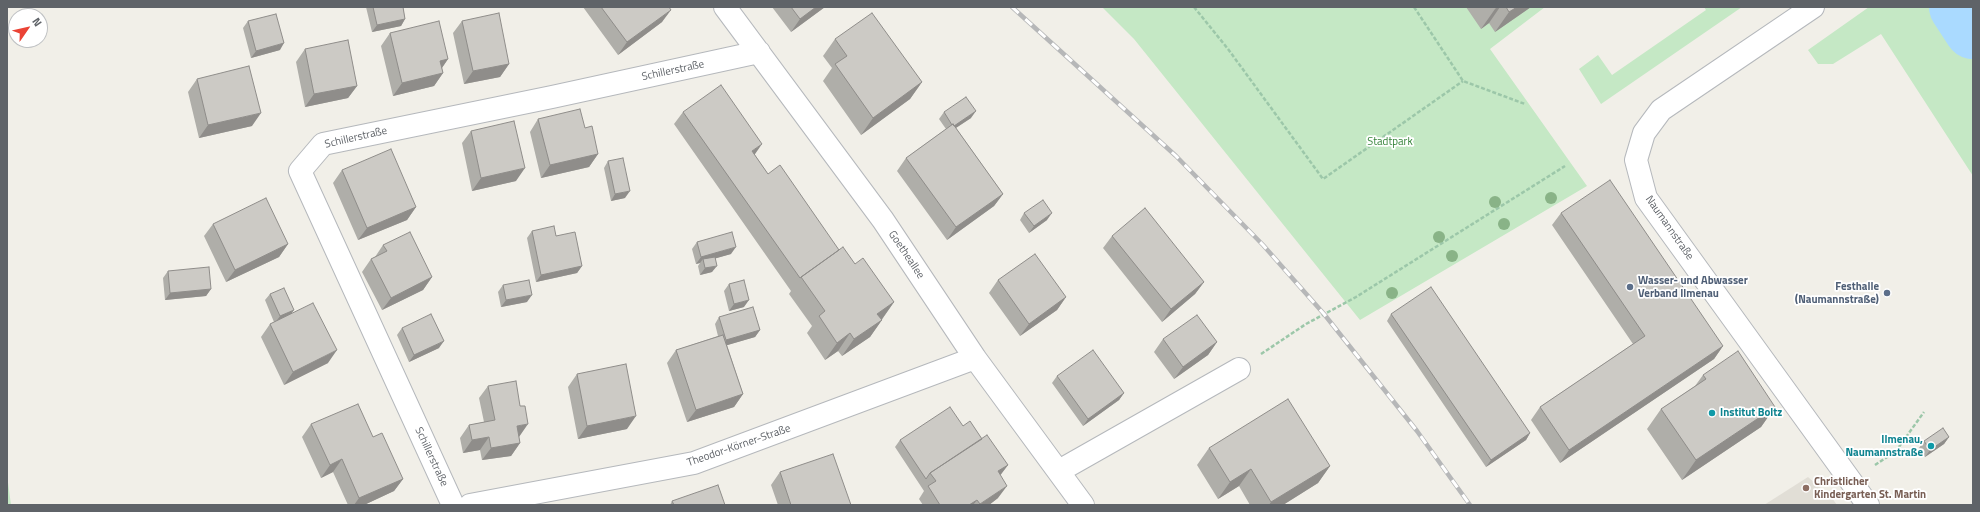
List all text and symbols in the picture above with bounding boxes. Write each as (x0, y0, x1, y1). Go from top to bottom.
north arrow (8, 8, 48, 48)
text: N (28, 14, 46, 29)
street label: Schillerstraße (640, 58, 706, 84)
street label: Schillerstraße (323, 124, 389, 152)
park label: Stadtpark (1367, 135, 1413, 149)
street label: Naumannstraße (1642, 193, 1696, 263)
street label: Goetheallee (885, 228, 927, 282)
place label: Wasser- und Abwasser Verband Ilmenau (1638, 274, 1748, 300)
place label: Festhalle (Naumannstraße) (1795, 280, 1879, 306)
marker: Wasser- und Abwasser Verband Ilmenau (1625, 282, 1635, 292)
marker: Festhalle (Naumannstraße) (1882, 288, 1892, 298)
place label: Institut Boltz (1720, 406, 1782, 420)
marker: Institut Boltz (1707, 408, 1717, 418)
street label: Theodor-Körner-Straße (685, 422, 793, 470)
street label: Schillerstraße (412, 425, 450, 489)
place label: Ilmenau, Naumannstraße (1845, 433, 1923, 459)
marker: Ilmenau, Naumannstraße (1926, 441, 1936, 451)
place label: Christlicher Kindergarten St. Martin (1814, 475, 1926, 501)
marker: Christlicher Kindergarten St. Martin (1801, 483, 1811, 493)

